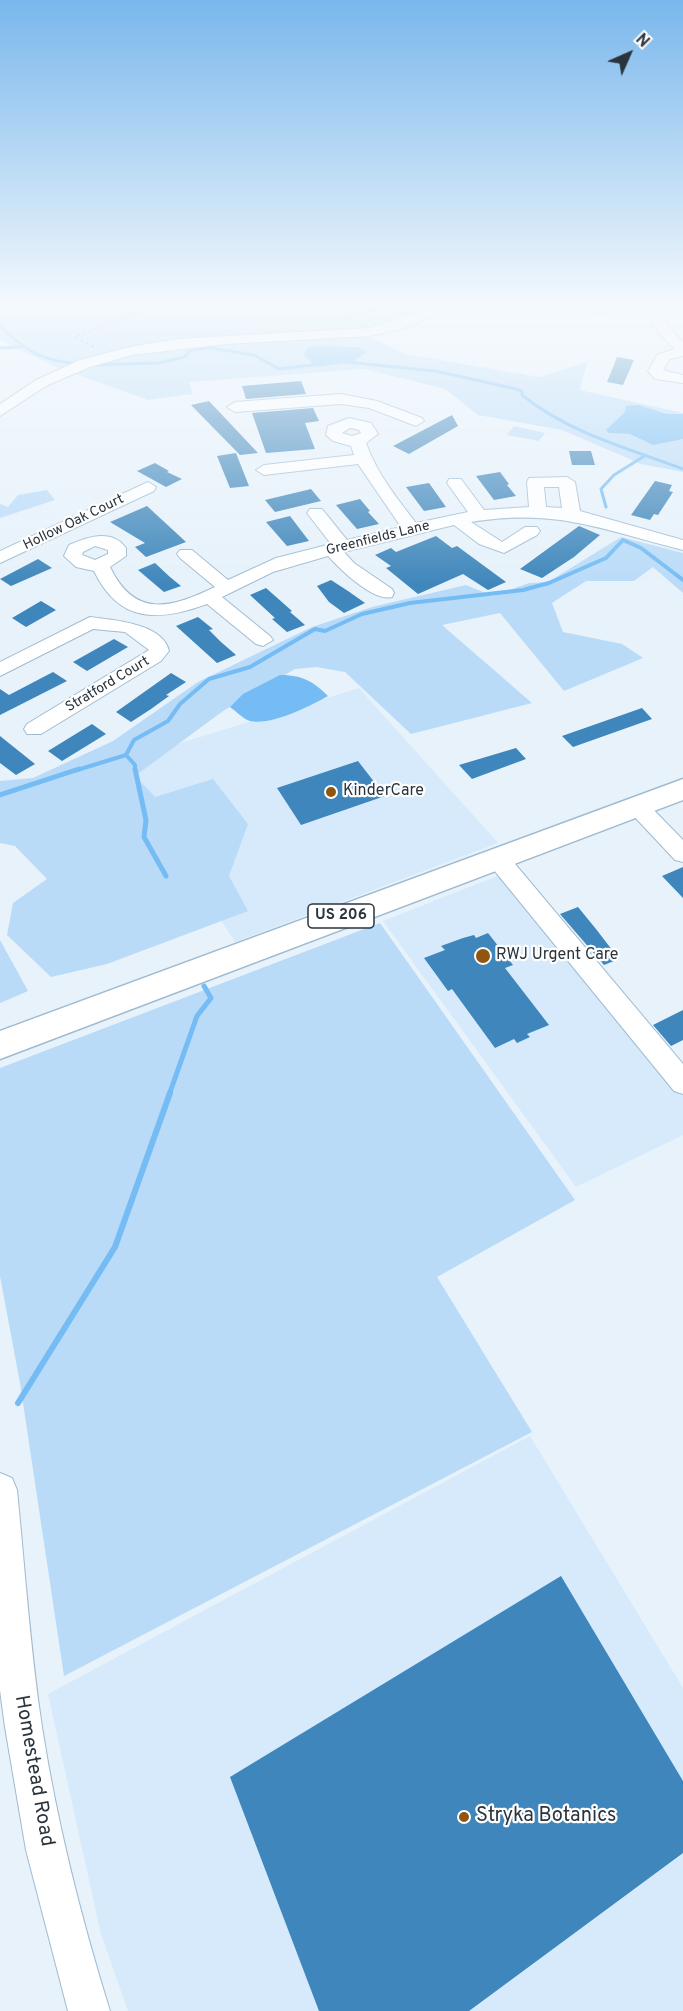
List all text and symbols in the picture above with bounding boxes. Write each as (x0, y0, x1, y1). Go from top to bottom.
north arrow (599, 24, 659, 84)
text: N (631, 30, 653, 52)
street label: Hollow Oak Court (21, 491, 127, 555)
street label: Greenfields Lane (324, 518, 432, 560)
street label: Stratford Court (63, 653, 153, 717)
place label: KinderCare (343, 782, 424, 802)
marker: KinderCare (324, 785, 338, 799)
road number: US 206 (308, 904, 374, 928)
place label: RWJ Urgent Care (496, 946, 618, 966)
marker: RWJ Urgent Care (474, 947, 492, 965)
street label: Homestead Road (8, 1693, 58, 1849)
place label: Stryka Botanics (476, 1805, 616, 1829)
marker: Stryka Botanics (457, 1810, 471, 1824)

